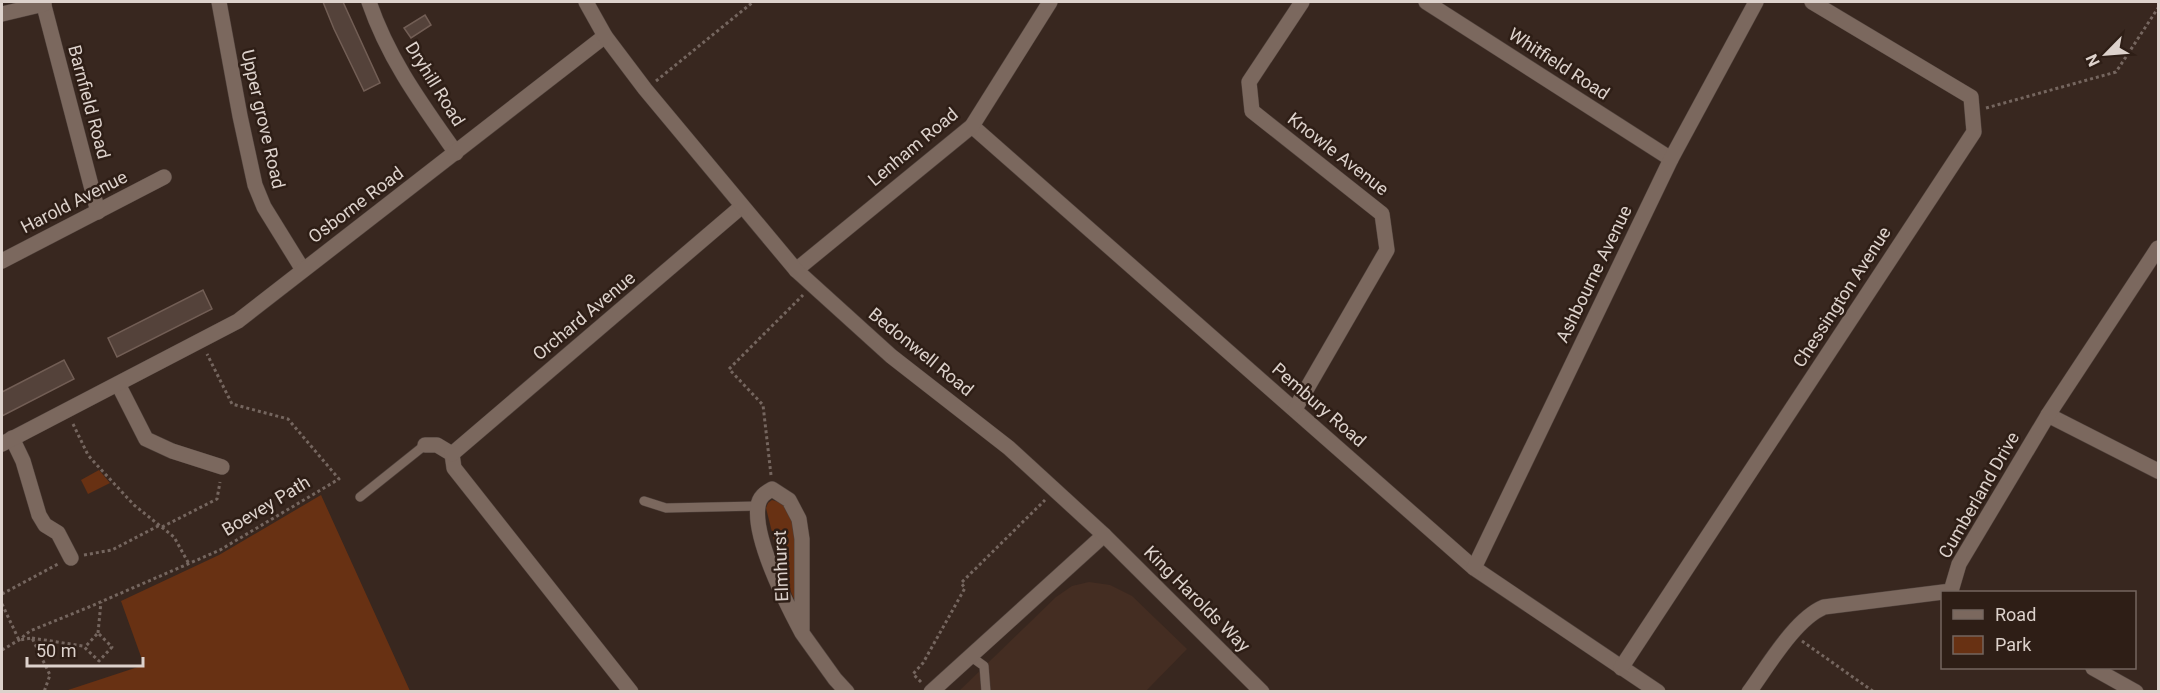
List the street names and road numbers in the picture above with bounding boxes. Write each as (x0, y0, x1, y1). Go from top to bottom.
street label: Whitfield Road (1505, 23, 1614, 104)
street label: Dryhill Road (401, 38, 470, 130)
street label: Barnfield Road (64, 43, 115, 161)
street label: Upper grove Road (237, 47, 290, 190)
street label: Lenham Road (864, 103, 962, 190)
street label: Knowle Avenue (1284, 108, 1393, 199)
street label: Osborne Road (304, 162, 407, 247)
street label: Harold Avenue (17, 166, 131, 237)
street label: Ashbourne Avenue (1551, 202, 1636, 346)
street label: Chessington Avenue (1788, 222, 1895, 371)
street label: Orchard Avenue (528, 267, 639, 364)
street label: Bedonwell Road (865, 303, 978, 400)
street label: Pembury Road (1268, 358, 1370, 451)
street label: Cumberland Drive (1934, 428, 2023, 562)
street label: Boevey Path (218, 471, 313, 540)
street label: Elmhurst (769, 530, 792, 602)
street label: King Harolds Way (1140, 541, 1255, 656)

